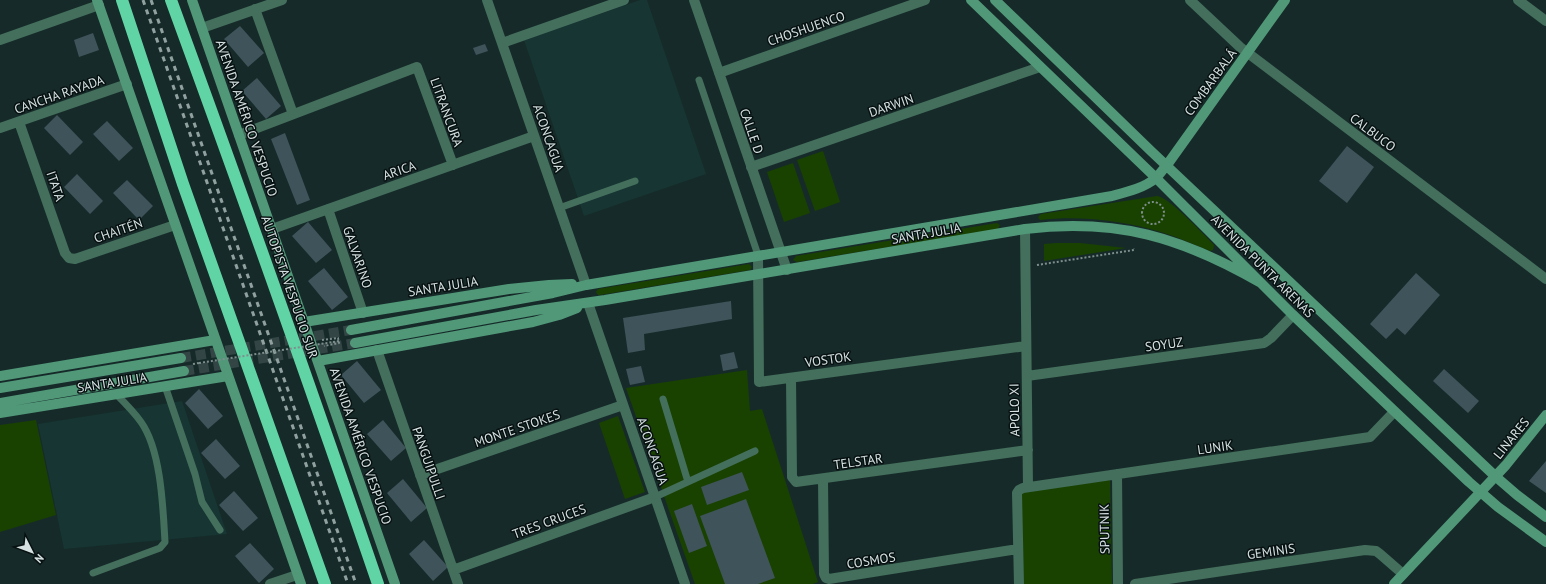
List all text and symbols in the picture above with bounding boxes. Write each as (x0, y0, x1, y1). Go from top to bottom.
street label: CHOSHUENCO (765, 7, 847, 50)
street label: AVENIDA AMÉRICO VESPUCIO (212, 38, 281, 199)
street label: COMBARBALÁ (1180, 45, 1241, 119)
street label: CANCHA RAYADA (12, 71, 107, 118)
street label: LITRANCURA (426, 75, 467, 149)
street label: DARWIN (867, 90, 916, 121)
street label: ACONCAGUA (529, 102, 568, 175)
street label: CALLE D (736, 106, 767, 156)
street label: CALBUCO (1346, 110, 1399, 155)
street label: ARICA (380, 157, 418, 184)
street label: ITATA (42, 169, 69, 204)
street label: AVENIDA PUNTA ARENAS (1207, 211, 1318, 322)
street label: CHAITÉN (92, 214, 145, 247)
street label: AUTOPISTA VESPUCIO SUR (257, 214, 322, 361)
street label: SANTA JULIA (890, 219, 963, 248)
street label: GALVARINO (339, 224, 376, 291)
street label: SANTA JULIA (407, 273, 480, 300)
street label: SOYUZ (1144, 333, 1184, 356)
street label: VOSTOK (803, 348, 852, 371)
street label: AVENIDA AMÉRICO VESPUCIO (326, 366, 395, 527)
street label: SANTA JULIA (76, 369, 149, 396)
street label: APOLO XI (1006, 383, 1023, 437)
street label: MONTE STOKES (472, 406, 562, 451)
street label: LINARES (1490, 414, 1533, 462)
street label: ACONCAGUA (633, 415, 672, 488)
street label: PANGUIPULLI (408, 424, 449, 502)
street label: LUNIK (1196, 437, 1234, 458)
street label: TELSTAR (832, 450, 884, 473)
street label: TRES CRUCES (510, 500, 588, 543)
street label: SPUTNIK (1096, 504, 1113, 554)
north arrow (12, 532, 52, 572)
street label: GEMINIS (1246, 540, 1296, 563)
street label: COSMOS (846, 548, 897, 573)
text: N (32, 551, 47, 566)

